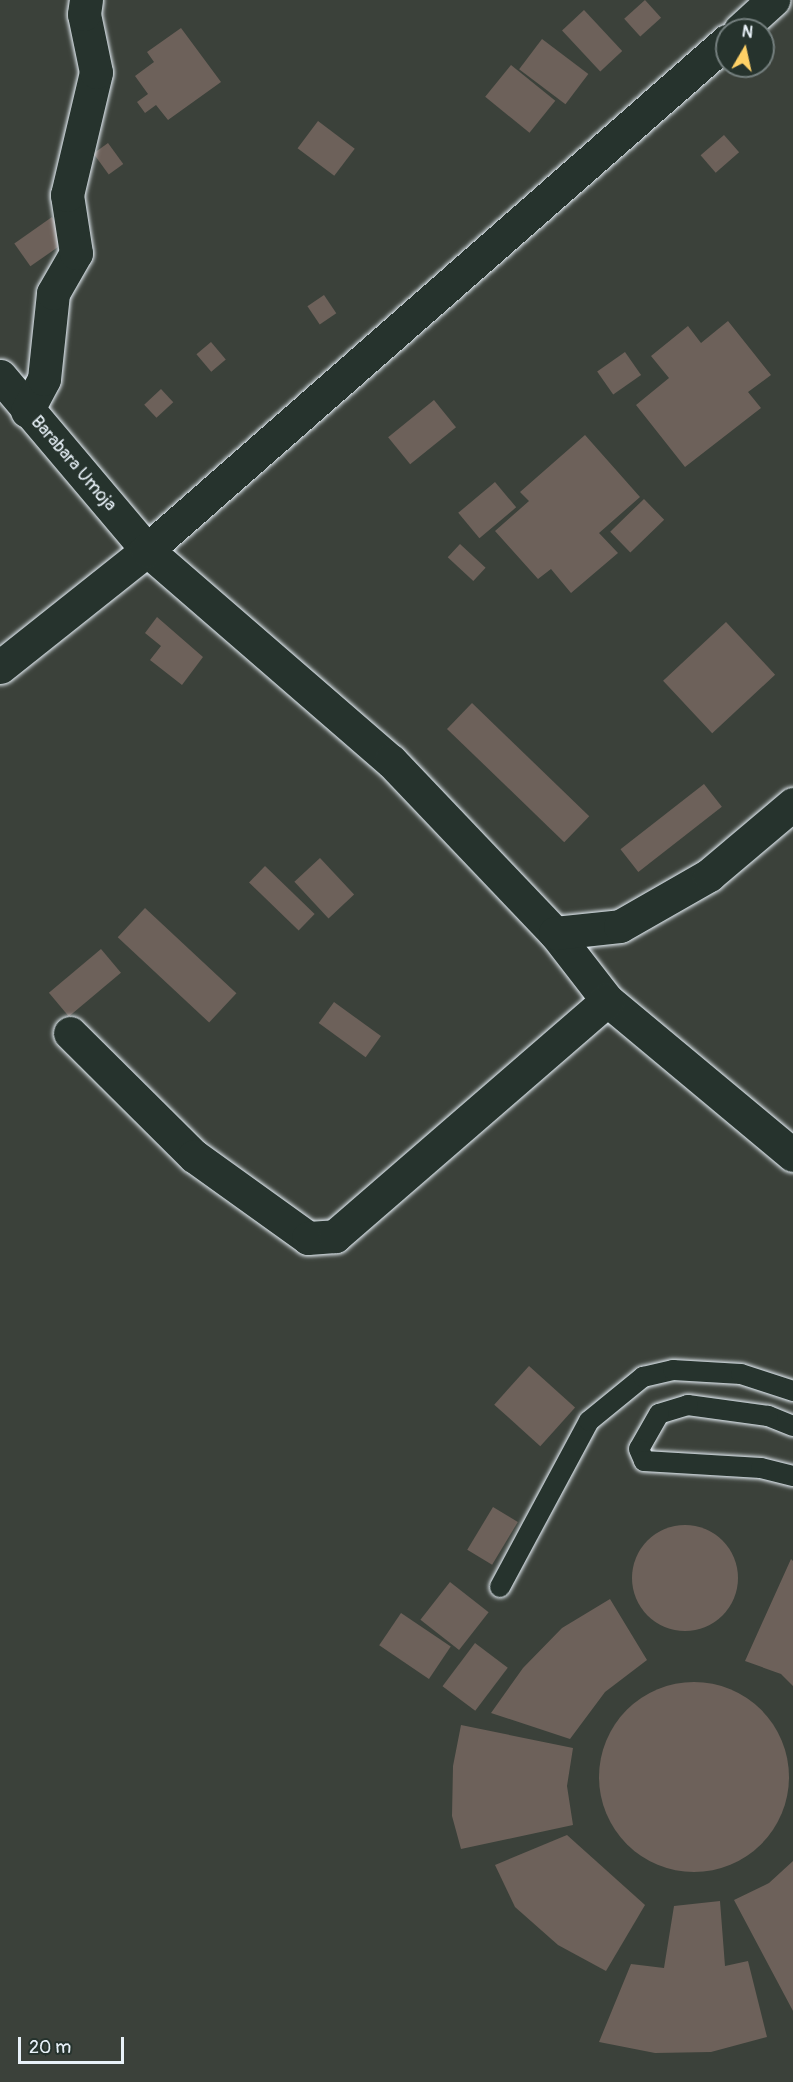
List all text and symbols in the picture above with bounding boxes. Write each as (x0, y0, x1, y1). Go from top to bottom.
north arrow (715, 18, 775, 78)
text: N (741, 21, 754, 43)
street label: Barabara Umoja (26, 412, 120, 516)
scale bar (21, 2025, 128, 2063)
text: 20 m (29, 2036, 71, 2059)

